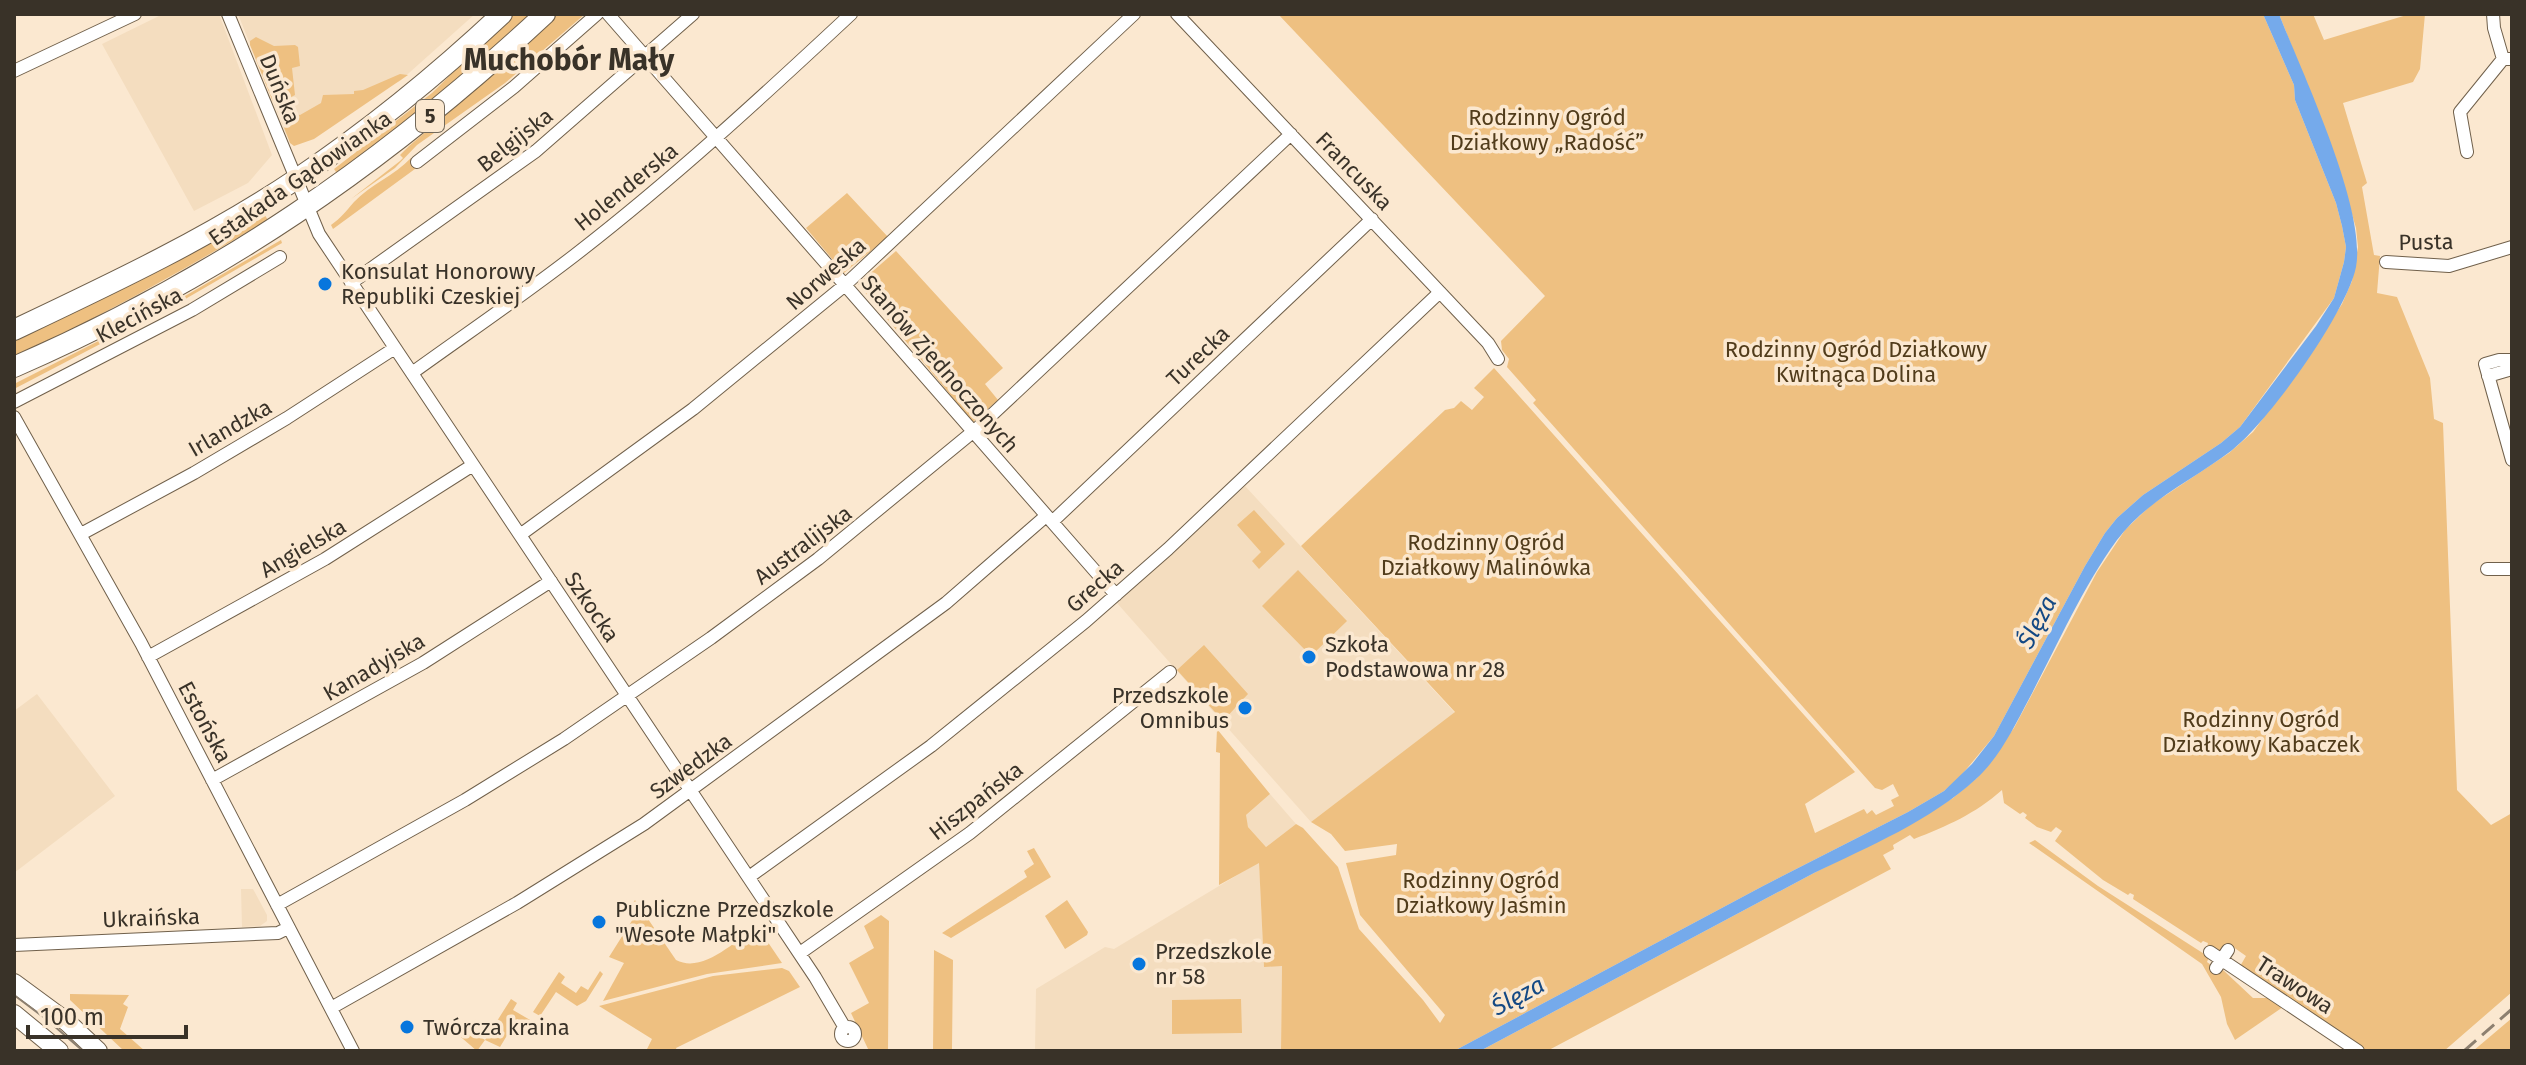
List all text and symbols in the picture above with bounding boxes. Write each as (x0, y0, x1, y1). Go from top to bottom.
district label: Muchobór Mały (464, 42, 675, 78)
street label: Duńska (254, 50, 306, 128)
road number: 5 (416, 100, 444, 132)
street label: Belgijska (472, 102, 558, 178)
park label: Rodzinny Ogród Działkowy „Radość” (1450, 104, 1644, 156)
street label: Estakada Gądowianka (203, 105, 397, 251)
street label: Francuska (1310, 126, 1398, 216)
street label: Holenderska (569, 137, 683, 237)
street label: Pusta (2398, 228, 2454, 256)
street label: Norweska (780, 232, 872, 316)
place label: Konsulat Honorowy Republiki Czeskiej (341, 258, 536, 310)
street label: Stanów Zjednoczonych (855, 269, 1025, 459)
marker: Konsulat Honorowy Republiki Czeskiej (316, 275, 334, 293)
street label: Klecińska (91, 281, 187, 349)
street label: Turecka (1161, 320, 1235, 392)
park label: Rodzinny Ogród Działkowy Kwitnąca Dolina (1725, 336, 1987, 388)
street label: Irlandzka (183, 393, 277, 463)
street label: Australijska (749, 500, 857, 590)
street label: Angielska (255, 513, 351, 583)
park label: Rodzinny Ogród Działkowy Malinówka (1381, 529, 1591, 581)
street label: Grecka (1061, 554, 1129, 618)
street label: Szkocka (559, 567, 625, 647)
water label: Ślęza (2011, 591, 2062, 654)
street label: Kanadyjska (318, 627, 430, 707)
place label: Szkoła Podstawowa nr 28 (1325, 631, 1505, 683)
marker: Szkoła Podstawowa nr 28 (1300, 648, 1318, 666)
street label: Estońska (172, 677, 238, 767)
place label: Przedszkole Omnibus (1112, 682, 1229, 734)
marker: Przedszkole Omnibus (1236, 699, 1254, 717)
park label: Rodzinny Ogród Działkowy Kabaczek (2162, 706, 2361, 758)
street label: Szwedzka (645, 727, 737, 805)
street label: Hiszpańska (924, 756, 1028, 846)
park label: Rodzinny Ogród Działkowy Jaśmin (1395, 867, 1567, 919)
place label: Publiczne Przedszkole "Wesołe Małpki" (615, 896, 834, 948)
street label: Ukraińska (102, 903, 200, 933)
marker: Publiczne Przedszkole "Wesołe Małpki" (590, 913, 608, 931)
place label: Przedszkole nr 58 (1155, 938, 1272, 990)
street label: Trawowa (2251, 950, 2339, 1020)
marker: Przedszkole nr 58 (1130, 955, 1148, 973)
water label: Ślęza (1486, 971, 1549, 1022)
scale bar (28, 989, 186, 1039)
text: 100 m (40, 1003, 104, 1031)
place label: Twórcza kraina (423, 1014, 570, 1041)
marker: Twórcza kraina (398, 1018, 416, 1036)

